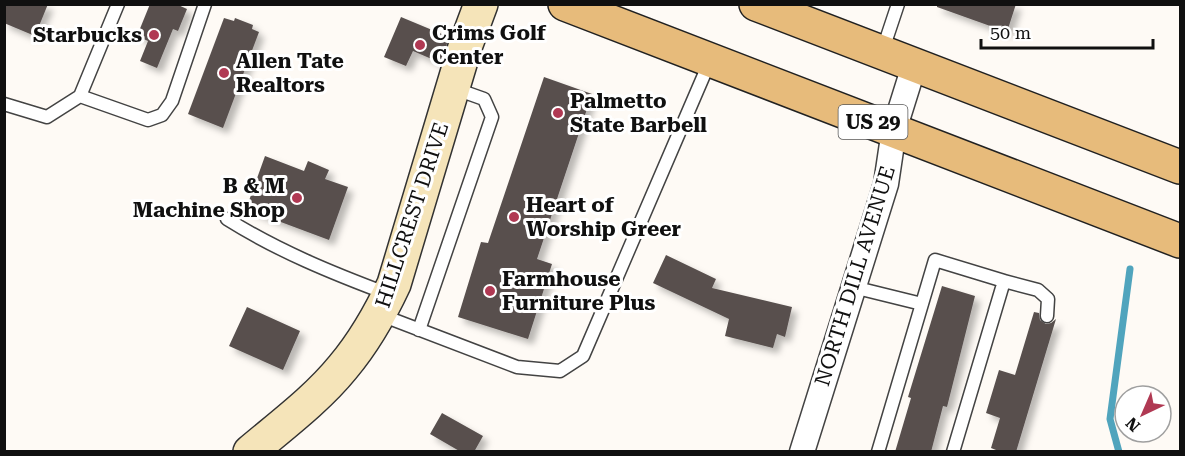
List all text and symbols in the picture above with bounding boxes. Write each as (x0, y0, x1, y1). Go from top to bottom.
scale bar (981, 12, 1154, 50)
place label: Crims Golf Center (432, 21, 547, 69)
text: 50 m (990, 22, 1031, 43)
place label: Starbucks (33, 23, 142, 47)
marker: Starbucks (147, 28, 161, 42)
marker: Crims Golf Center (413, 38, 427, 52)
place label: Allen Tate Realtors (236, 49, 344, 97)
marker: Allen Tate Realtors (217, 66, 231, 80)
place label: Palmetto State Barbell (570, 89, 707, 137)
road number: US 29 (838, 105, 908, 139)
marker: Palmetto State Barbell (551, 106, 565, 120)
street label: HILLCREST DRIVE (371, 119, 453, 311)
street label: NORTH DILL AVENUE (810, 163, 900, 389)
place label: B & M Machine Shop (133, 174, 285, 222)
marker: B & M Machine Shop (290, 191, 304, 205)
place label: Heart of Worship Greer (526, 193, 682, 241)
marker: Heart of Worship Greer (507, 210, 521, 224)
place label: Farmhouse Furniture Plus (502, 267, 655, 315)
marker: Farmhouse Furniture Plus (483, 284, 497, 298)
north arrow (1113, 384, 1173, 444)
text: N (1122, 413, 1144, 436)

